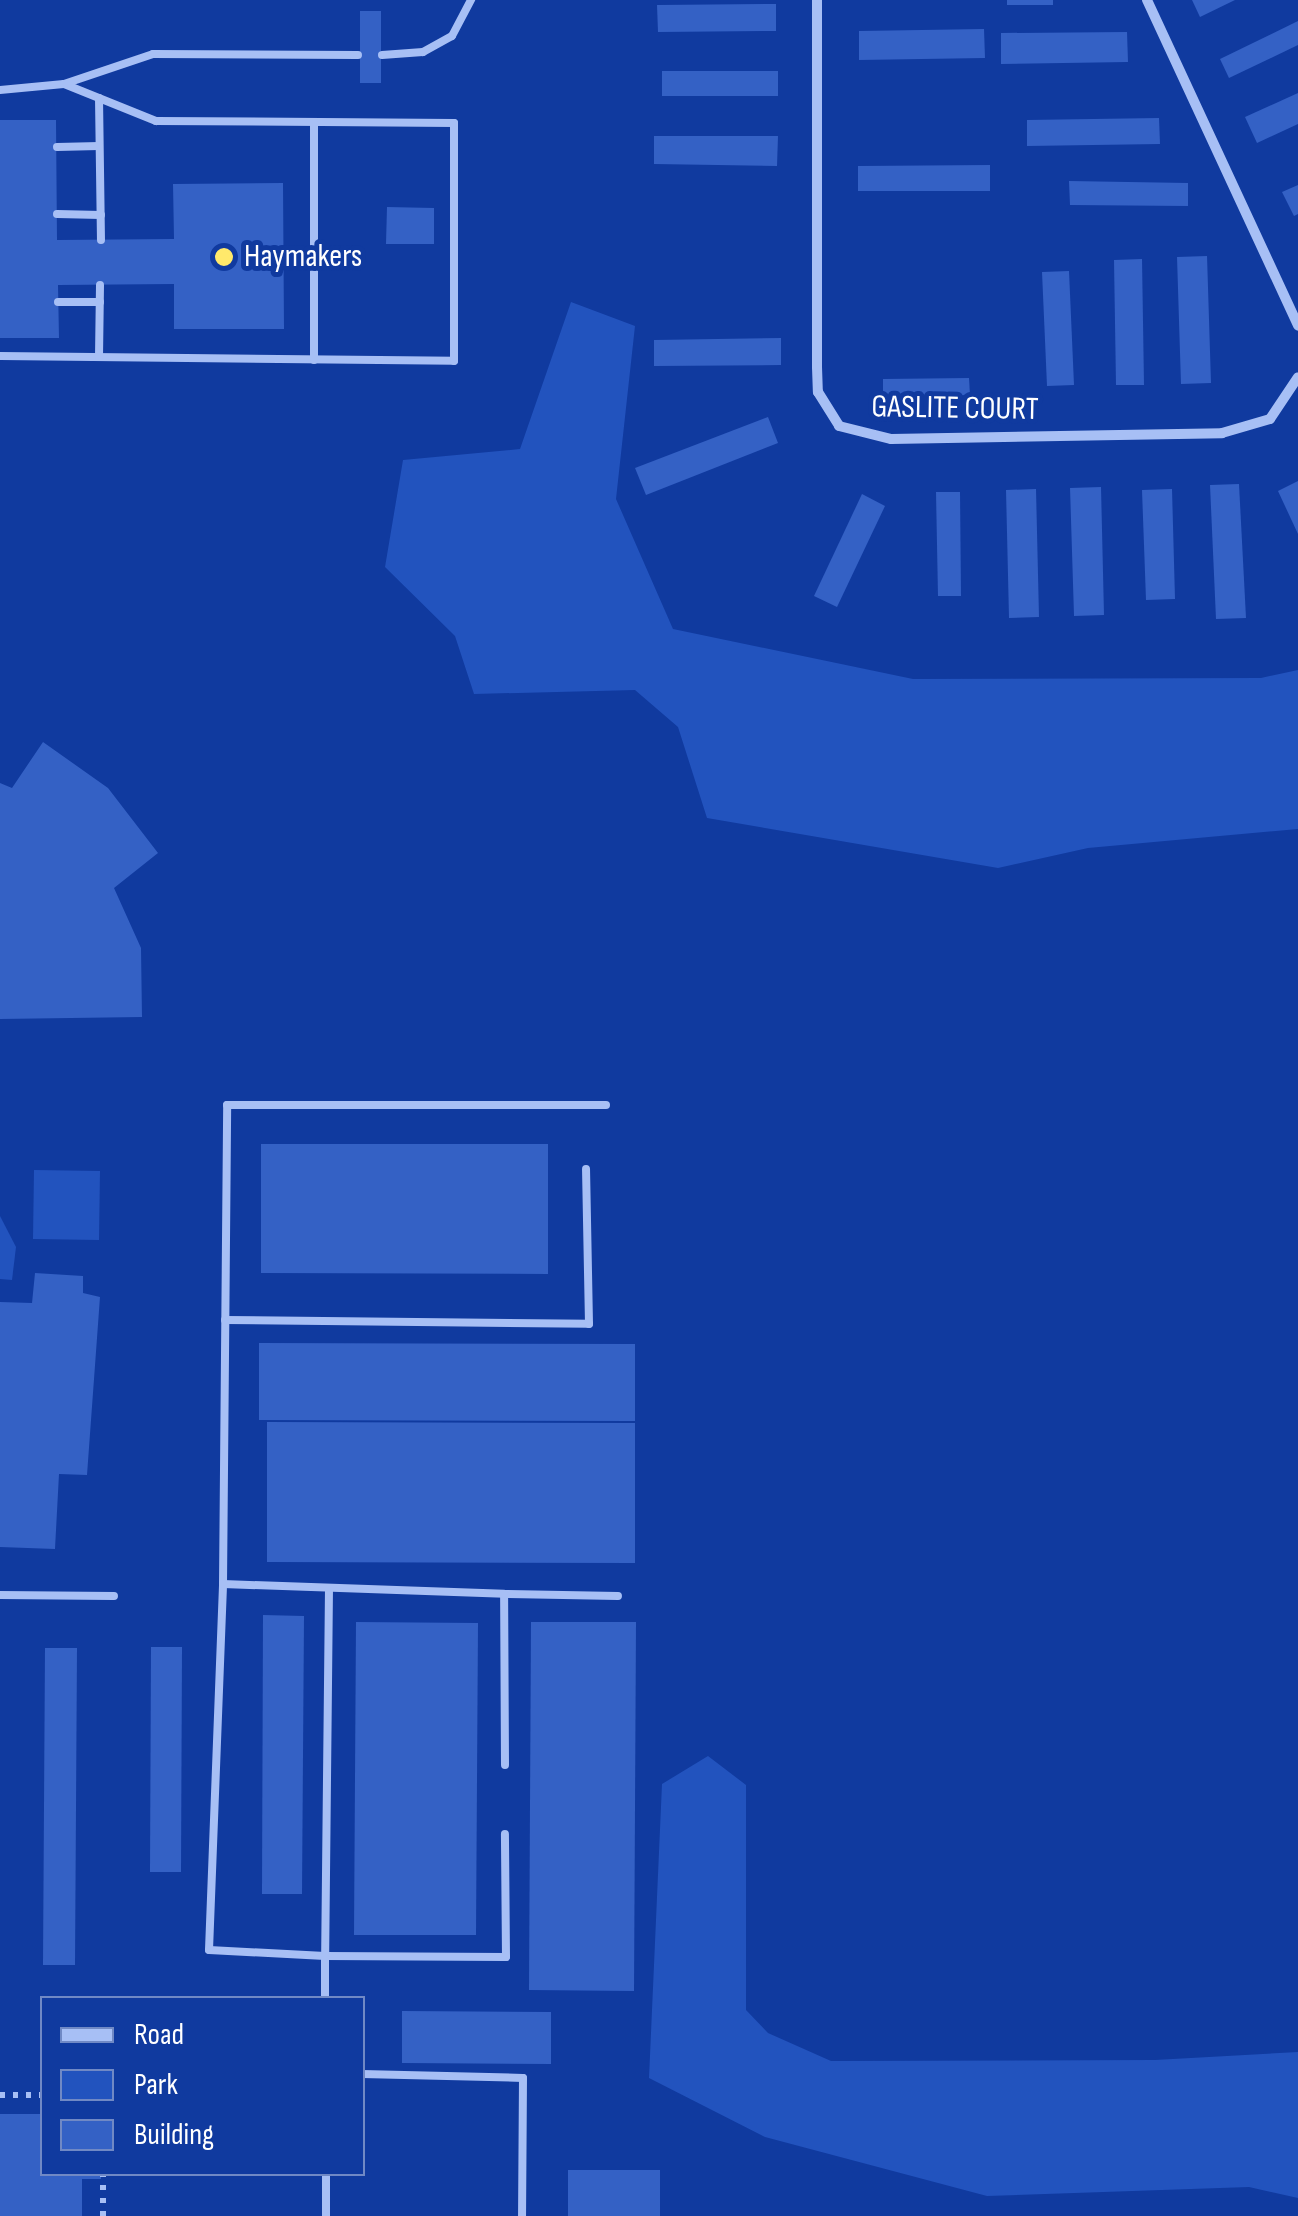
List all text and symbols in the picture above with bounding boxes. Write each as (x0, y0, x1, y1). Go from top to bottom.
place label: Haymakers (244, 238, 362, 276)
marker: Haymakers (213, 246, 235, 268)
street label: GASLITE COURT (871, 388, 1039, 430)
legend (40, 1996, 365, 2176)
text: Road (134, 2017, 184, 2053)
text: Park (134, 2067, 178, 2103)
text: Building (134, 2117, 214, 2153)

